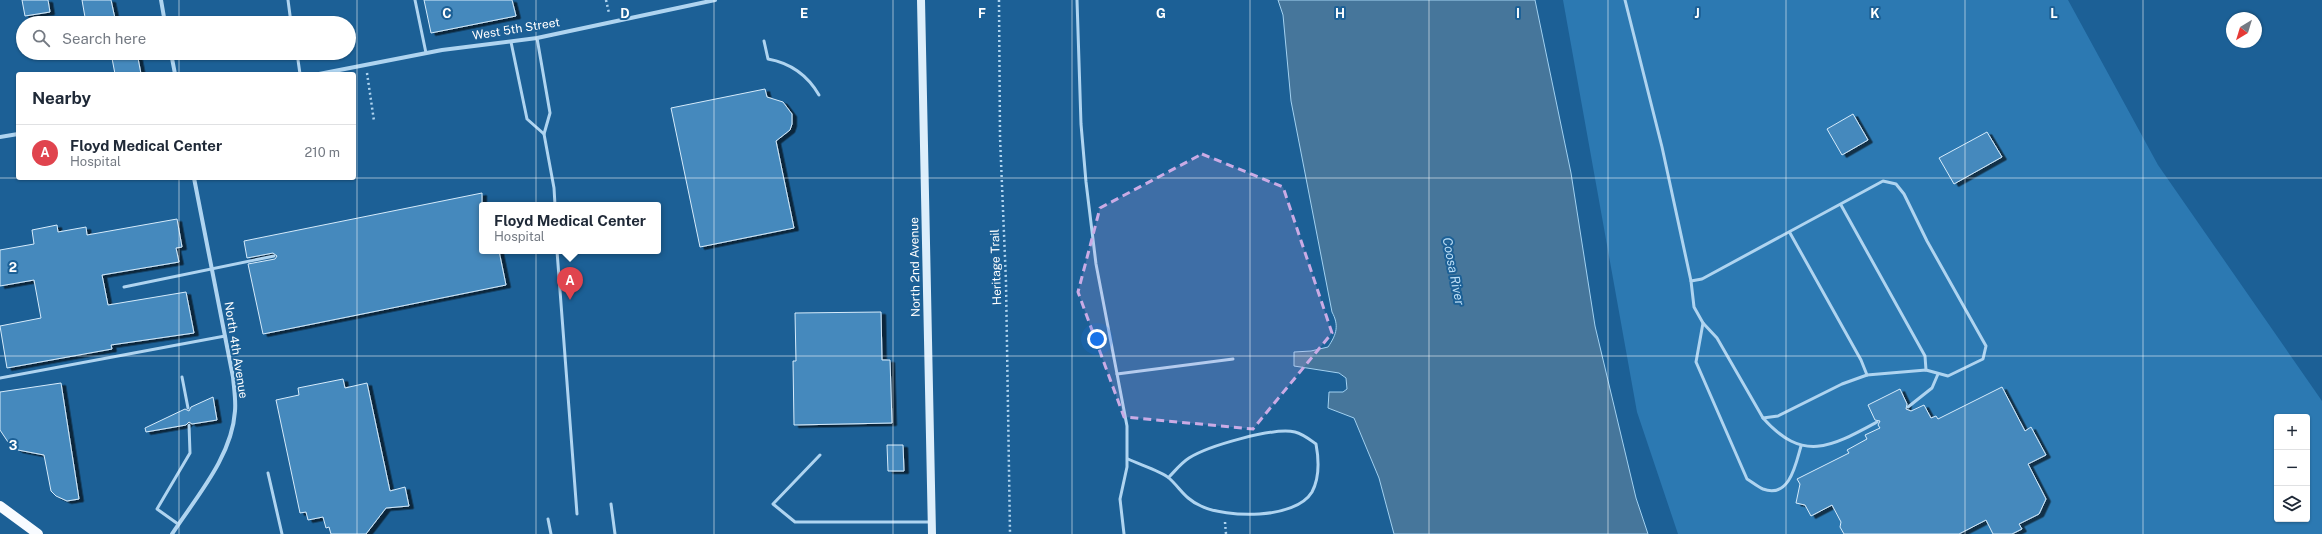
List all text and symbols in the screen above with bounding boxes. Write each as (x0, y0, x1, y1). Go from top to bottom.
text: C (442, 6, 452, 21)
text: D (620, 6, 630, 21)
text: E (800, 6, 808, 21)
text: F (978, 6, 986, 21)
text: G (1156, 6, 1166, 21)
text: H (1335, 6, 1345, 21)
text: I (1516, 6, 1520, 21)
text: J (1694, 6, 1700, 21)
text: K (1870, 6, 1880, 21)
text: L (2050, 6, 2058, 21)
north arrow (2226, 12, 2262, 48)
street label: West 5th Street (471, 15, 561, 43)
search box (16, 16, 356, 60)
icon: search (30, 27, 52, 49)
text: Search here (62, 30, 146, 47)
text: Nearby (32, 88, 91, 108)
text: Floyd Medical Center (70, 137, 222, 154)
text: A (40, 145, 50, 160)
text: 210 m (305, 145, 340, 160)
text: Hospital (70, 154, 121, 169)
popup (479, 202, 661, 254)
text: Floyd Medical Center (494, 212, 646, 229)
street label: North 2nd Avenue (907, 217, 923, 317)
street label: Heritage Trail (988, 228, 1004, 305)
text: Hospital (494, 229, 545, 244)
water label: Coosa River (1440, 236, 1467, 306)
text: 2 (9, 260, 17, 275)
pin: A (557, 267, 583, 300)
street label: North 4th Avenue (221, 300, 251, 400)
your location (1087, 329, 1107, 349)
map controls (2274, 414, 2310, 522)
button: + (2274, 414, 2310, 450)
text: 3 (9, 438, 18, 453)
button: − (2274, 450, 2310, 486)
button: layers (2274, 486, 2310, 522)

